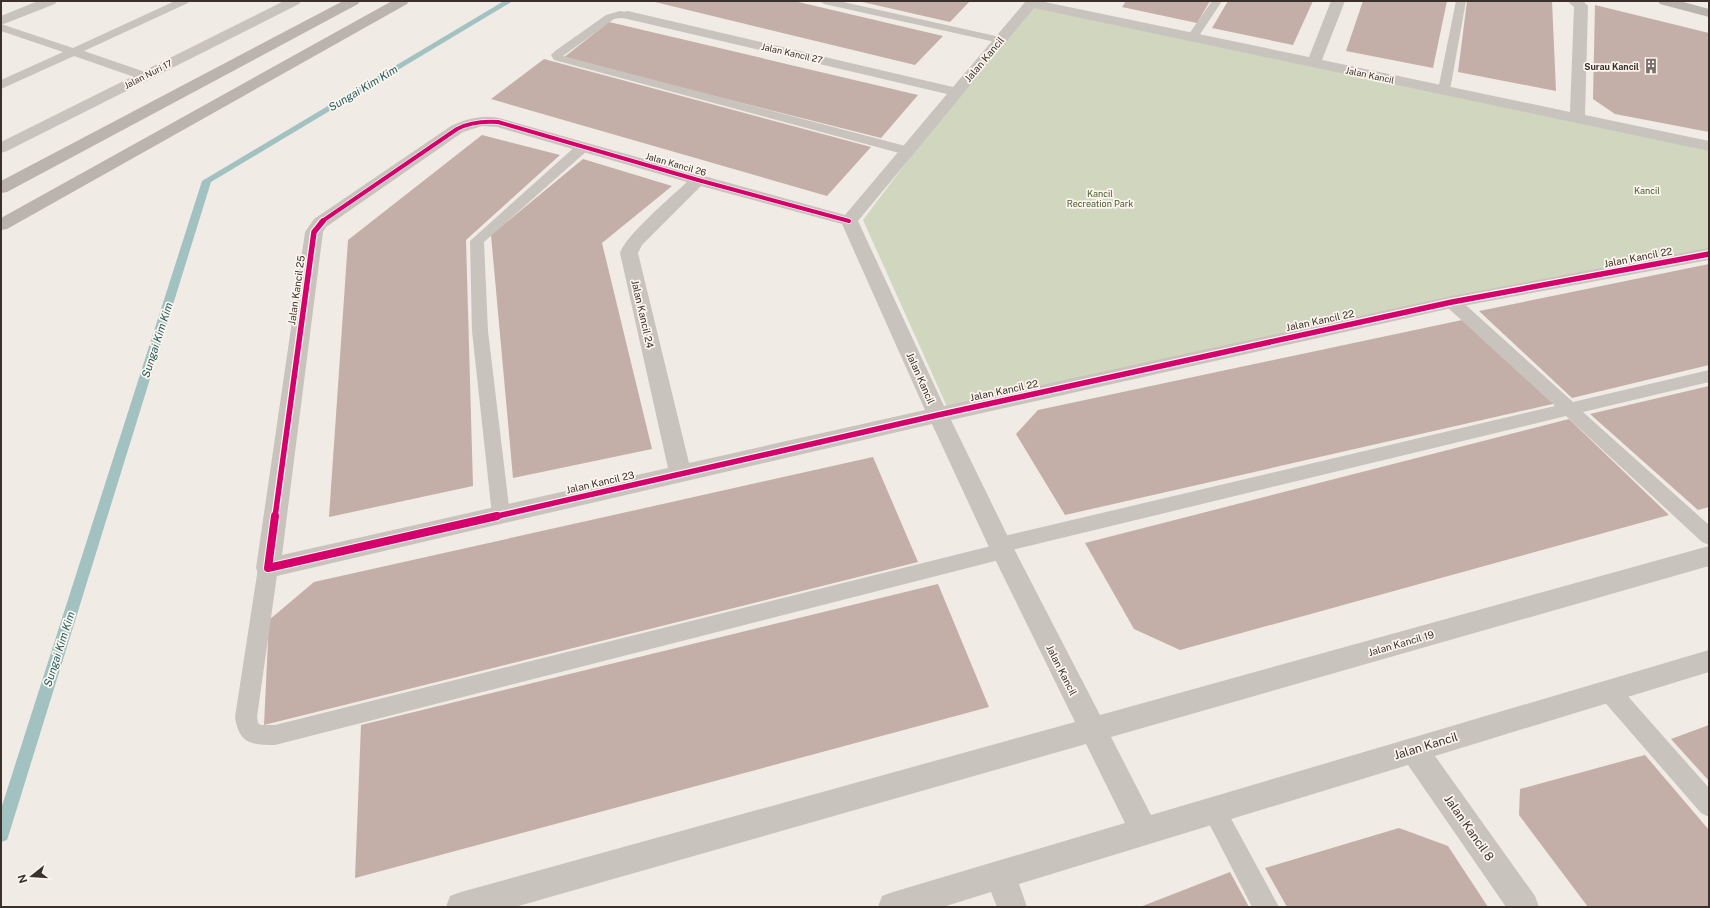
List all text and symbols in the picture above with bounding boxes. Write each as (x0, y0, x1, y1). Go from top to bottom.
street label: Jalan Kancil (962, 34, 1006, 84)
street label: Jalan Kancil 27 (760, 41, 824, 65)
street label: Jalan Nuri 17 (122, 57, 174, 91)
building icon: Surau Kancil (1642, 57, 1660, 75)
place label: Surau Kancil (1584, 61, 1639, 72)
water label: Sungai Kim Kim (326, 63, 400, 113)
street label: Jalan Kancil (1345, 64, 1396, 86)
street label: Jalan Kancil 26 (644, 150, 708, 178)
park label: Kancil (1634, 185, 1660, 196)
park label: Kancil Recreation Park (1067, 188, 1133, 209)
street label: Jalan Kancil 22 (1603, 244, 1673, 270)
street label: Jalan Kancil 25 (285, 255, 307, 325)
street label: Jalan Kancil 24 (629, 279, 657, 349)
water label: Sungai Kim Kim (139, 301, 175, 379)
street label: Jalan Kancil 22 (1285, 307, 1355, 333)
street label: Jalan Kancil (904, 350, 938, 406)
street label: Jalan Kancil 22 (969, 377, 1039, 403)
street label: Jalan Kancil 23 (565, 468, 635, 496)
water label: Sungai Kim Kim (41, 610, 77, 688)
street label: Jalan Kancil 19 (1367, 628, 1435, 658)
street label: Jalan Kancil (1044, 643, 1080, 697)
street label: Jalan Kancil (1392, 730, 1460, 762)
street label: Jalan Kancil 8 (1441, 793, 1497, 864)
north arrow (12, 856, 52, 896)
text: N (15, 873, 29, 885)

